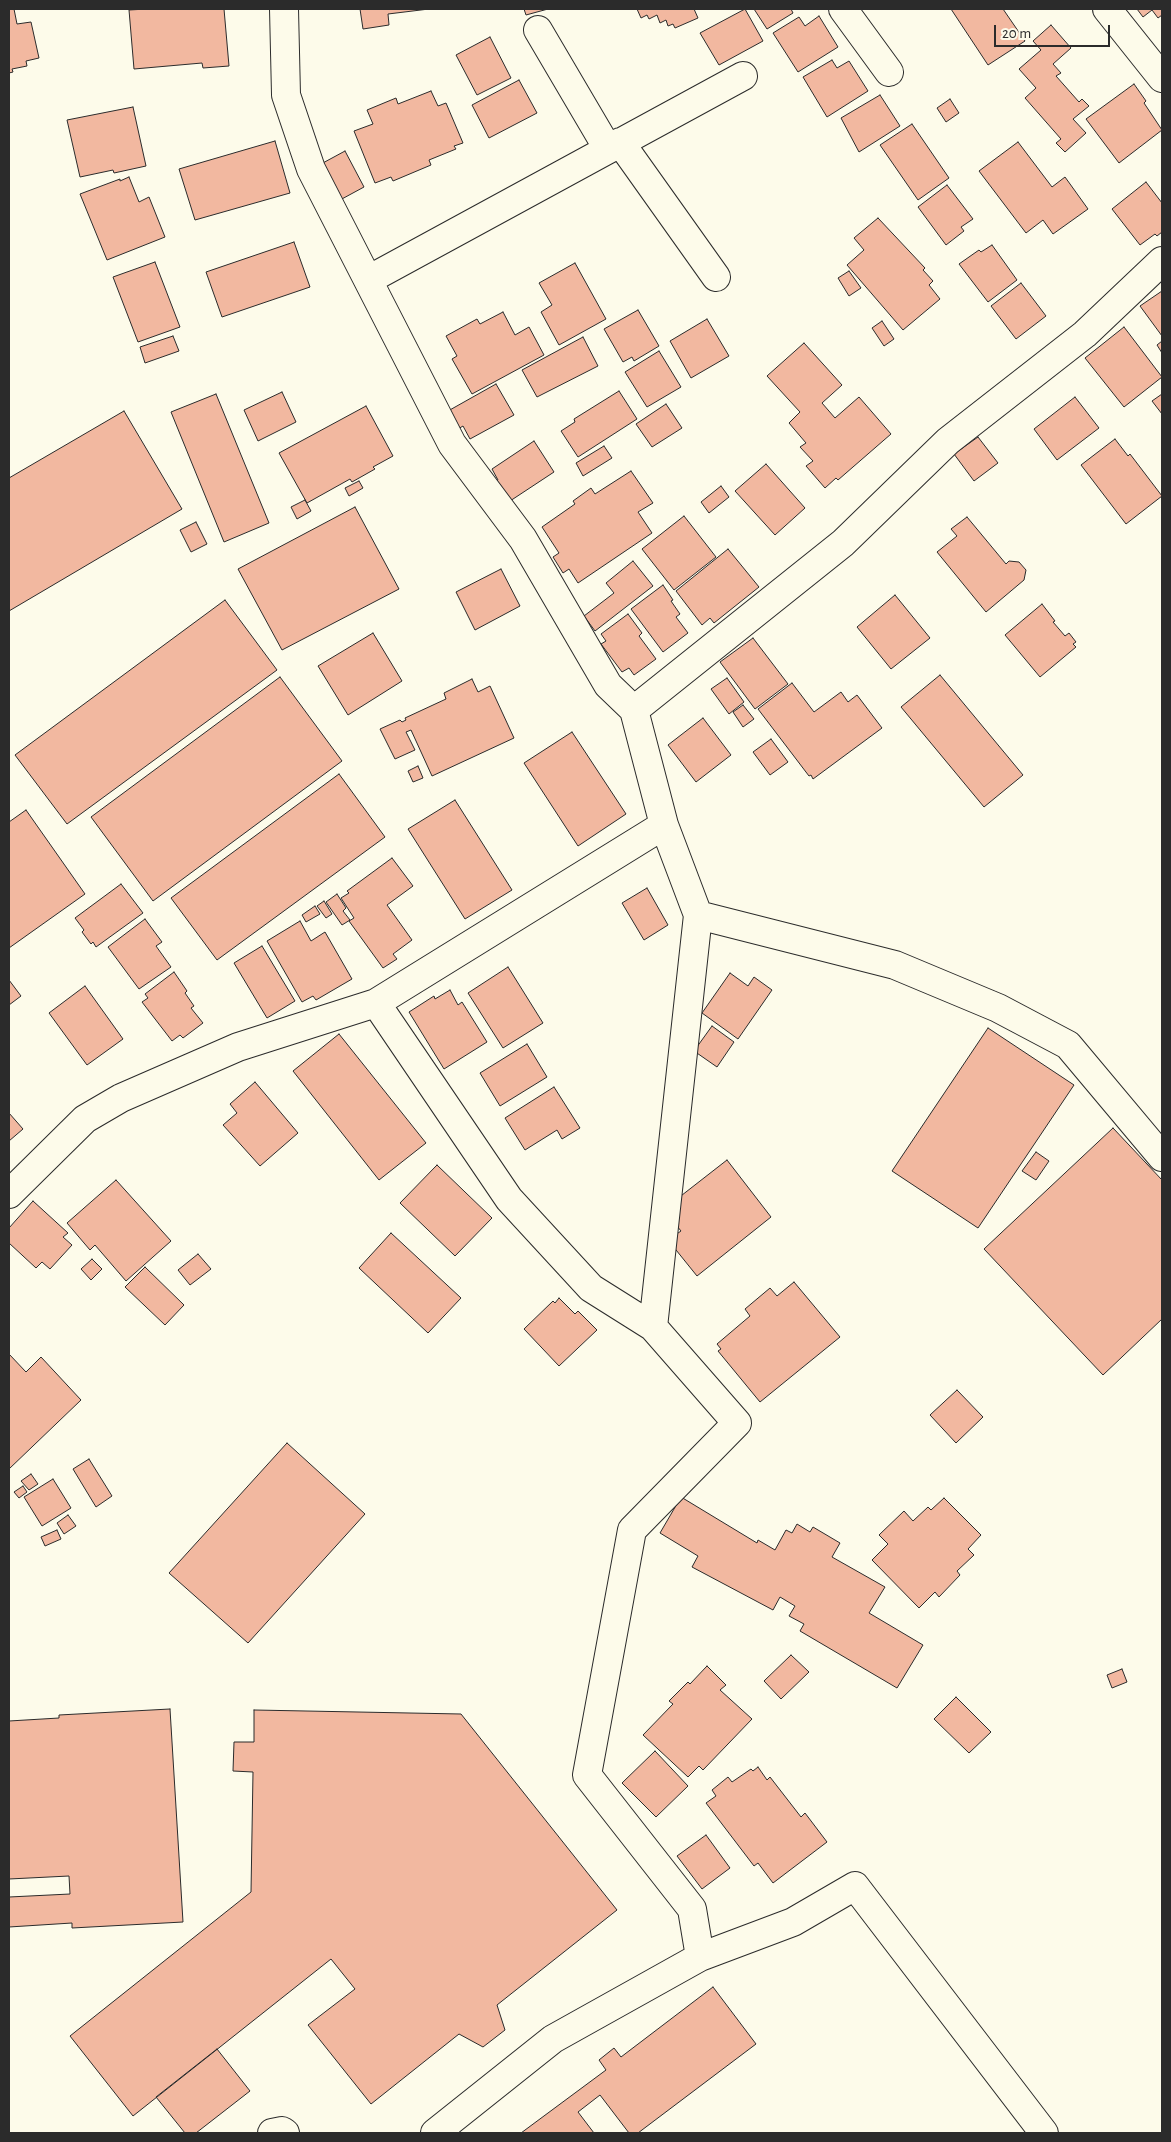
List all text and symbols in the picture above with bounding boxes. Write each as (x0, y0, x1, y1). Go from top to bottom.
scale bar (996, 15, 1112, 47)
text: 20 m (1002, 26, 1031, 41)

